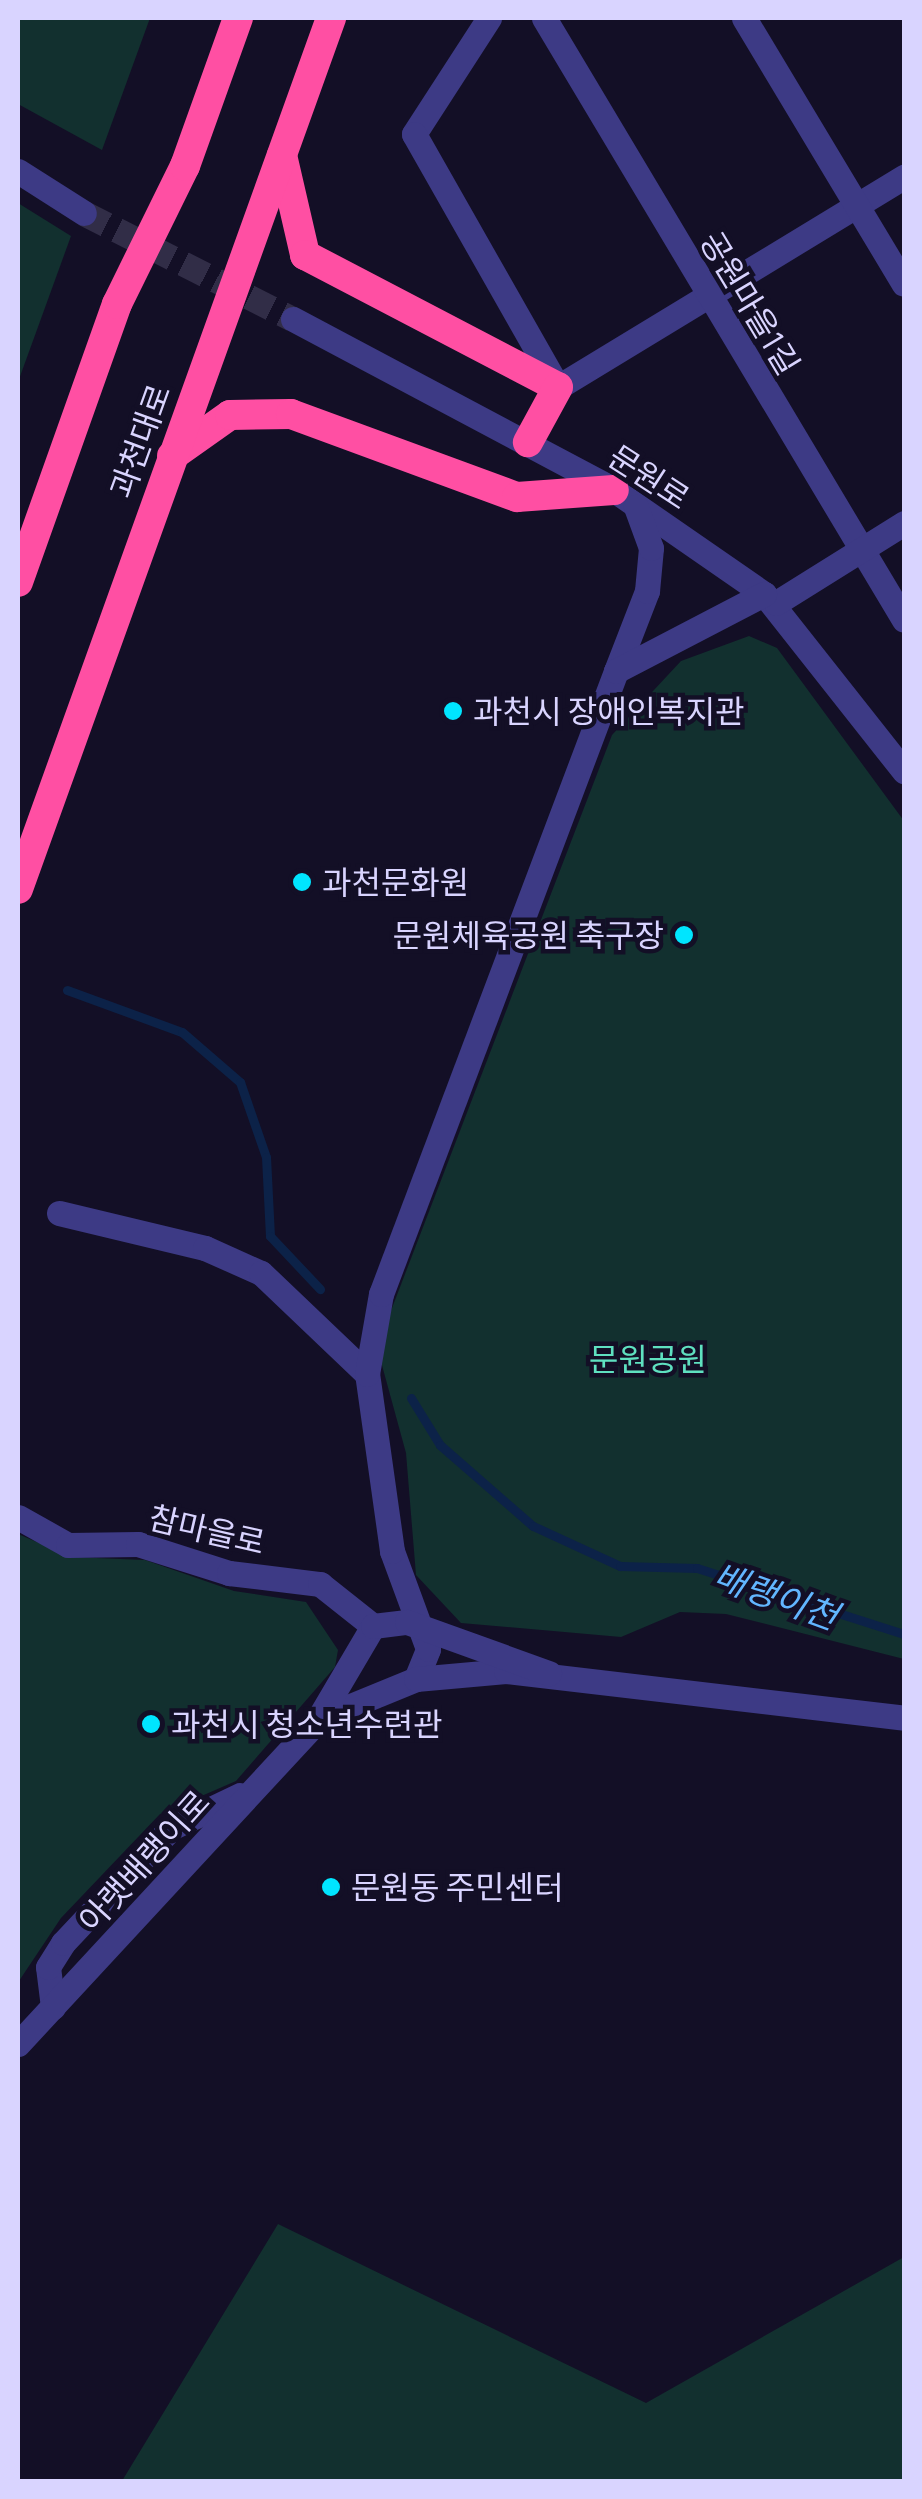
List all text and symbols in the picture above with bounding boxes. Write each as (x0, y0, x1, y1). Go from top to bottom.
street label: 공원마을1길 (692, 225, 808, 381)
street label: 과천대로 (102, 379, 178, 503)
street label: 문원로 (602, 437, 696, 517)
place label: 과천시 장애인복지관 (473, 692, 744, 730)
marker: 과천시 장애인복지관 (442, 700, 464, 722)
place label: 과천문화원 (322, 863, 469, 901)
marker: 과천문화원 (291, 871, 313, 893)
place label: 문원체육공원 축구장 (393, 916, 664, 954)
marker: 문원체육공원 축구장 (673, 924, 695, 946)
park label: 문원공원 (589, 1340, 707, 1378)
street label: 참마을로 (145, 1498, 269, 1562)
water label: 배랭이천 (708, 1554, 844, 1638)
place label: 과천시 청소년수련관 (171, 1705, 442, 1743)
marker: 과천시 청소년수련관 (140, 1713, 162, 1735)
street label: 아랫배랭이로 (71, 1783, 217, 1939)
place label: 문원동 주민센터 (351, 1868, 563, 1906)
marker: 문원동 주민센터 (320, 1876, 342, 1898)

